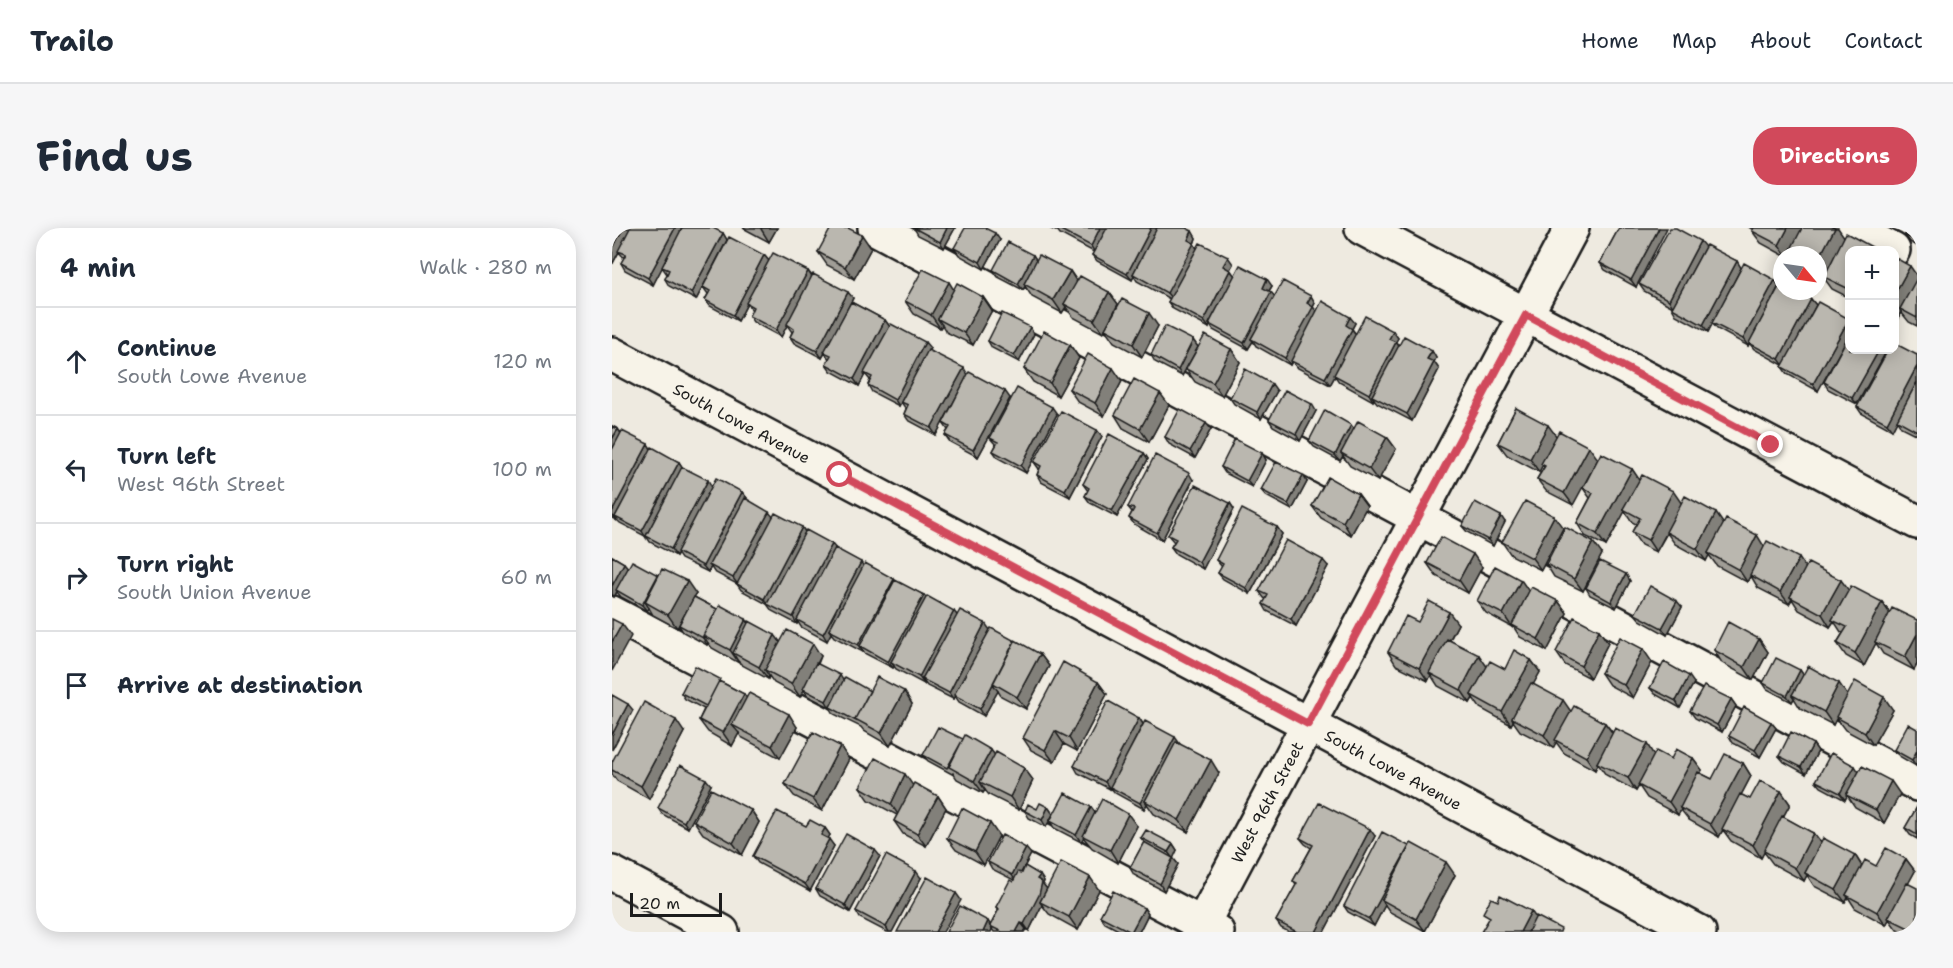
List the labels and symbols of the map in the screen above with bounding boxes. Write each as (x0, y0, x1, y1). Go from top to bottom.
north arrow (1773, 246, 1827, 300)
street label: South Lowe Avenue (669, 378, 814, 469)
route end (1757, 431, 1783, 457)
route start (826, 461, 852, 487)
street label: South Lowe Avenue (1321, 725, 1465, 815)
street label: West 96th Street (1227, 738, 1308, 867)
scale bar (630, 890, 722, 918)

